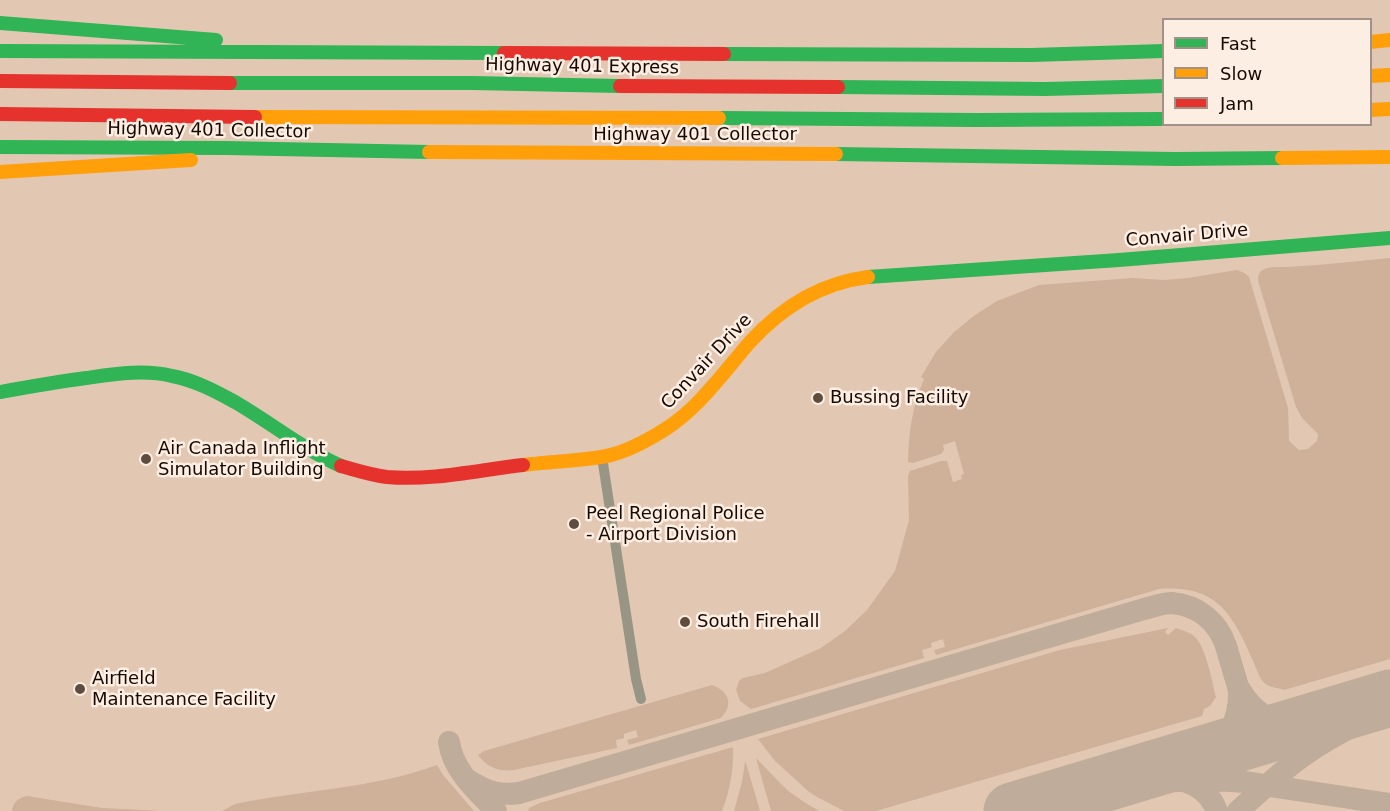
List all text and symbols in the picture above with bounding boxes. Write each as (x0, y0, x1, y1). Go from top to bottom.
legend (1162, 18, 1372, 126)
text: Fast (1220, 33, 1256, 54)
street label: Highway 401 Express (485, 55, 679, 79)
text: Slow (1220, 63, 1262, 84)
text: Jam (1220, 93, 1254, 114)
street label: Highway 401 Collector (107, 118, 311, 144)
street label: Highway 401 Collector (593, 124, 797, 146)
street label: Convair Drive (1125, 220, 1249, 252)
street label: Convair Drive (657, 310, 757, 414)
place label: Bussing Facility (830, 387, 968, 409)
marker: Bussing Facility (811, 391, 825, 405)
place label: Air Canada Inflight Simulator Building (158, 438, 326, 480)
marker: Air Canada Inflight Simulator Building (139, 452, 153, 466)
place label: Peel Regional Police - Airport Division (586, 503, 765, 546)
marker: Peel Regional Police - Airport Division (567, 517, 581, 531)
place label: South Firehall (697, 611, 820, 633)
marker: South Firehall (678, 615, 692, 629)
place label: Airfield Maintenance Facility (92, 668, 276, 710)
marker: Airfield Maintenance Facility (73, 682, 87, 696)

